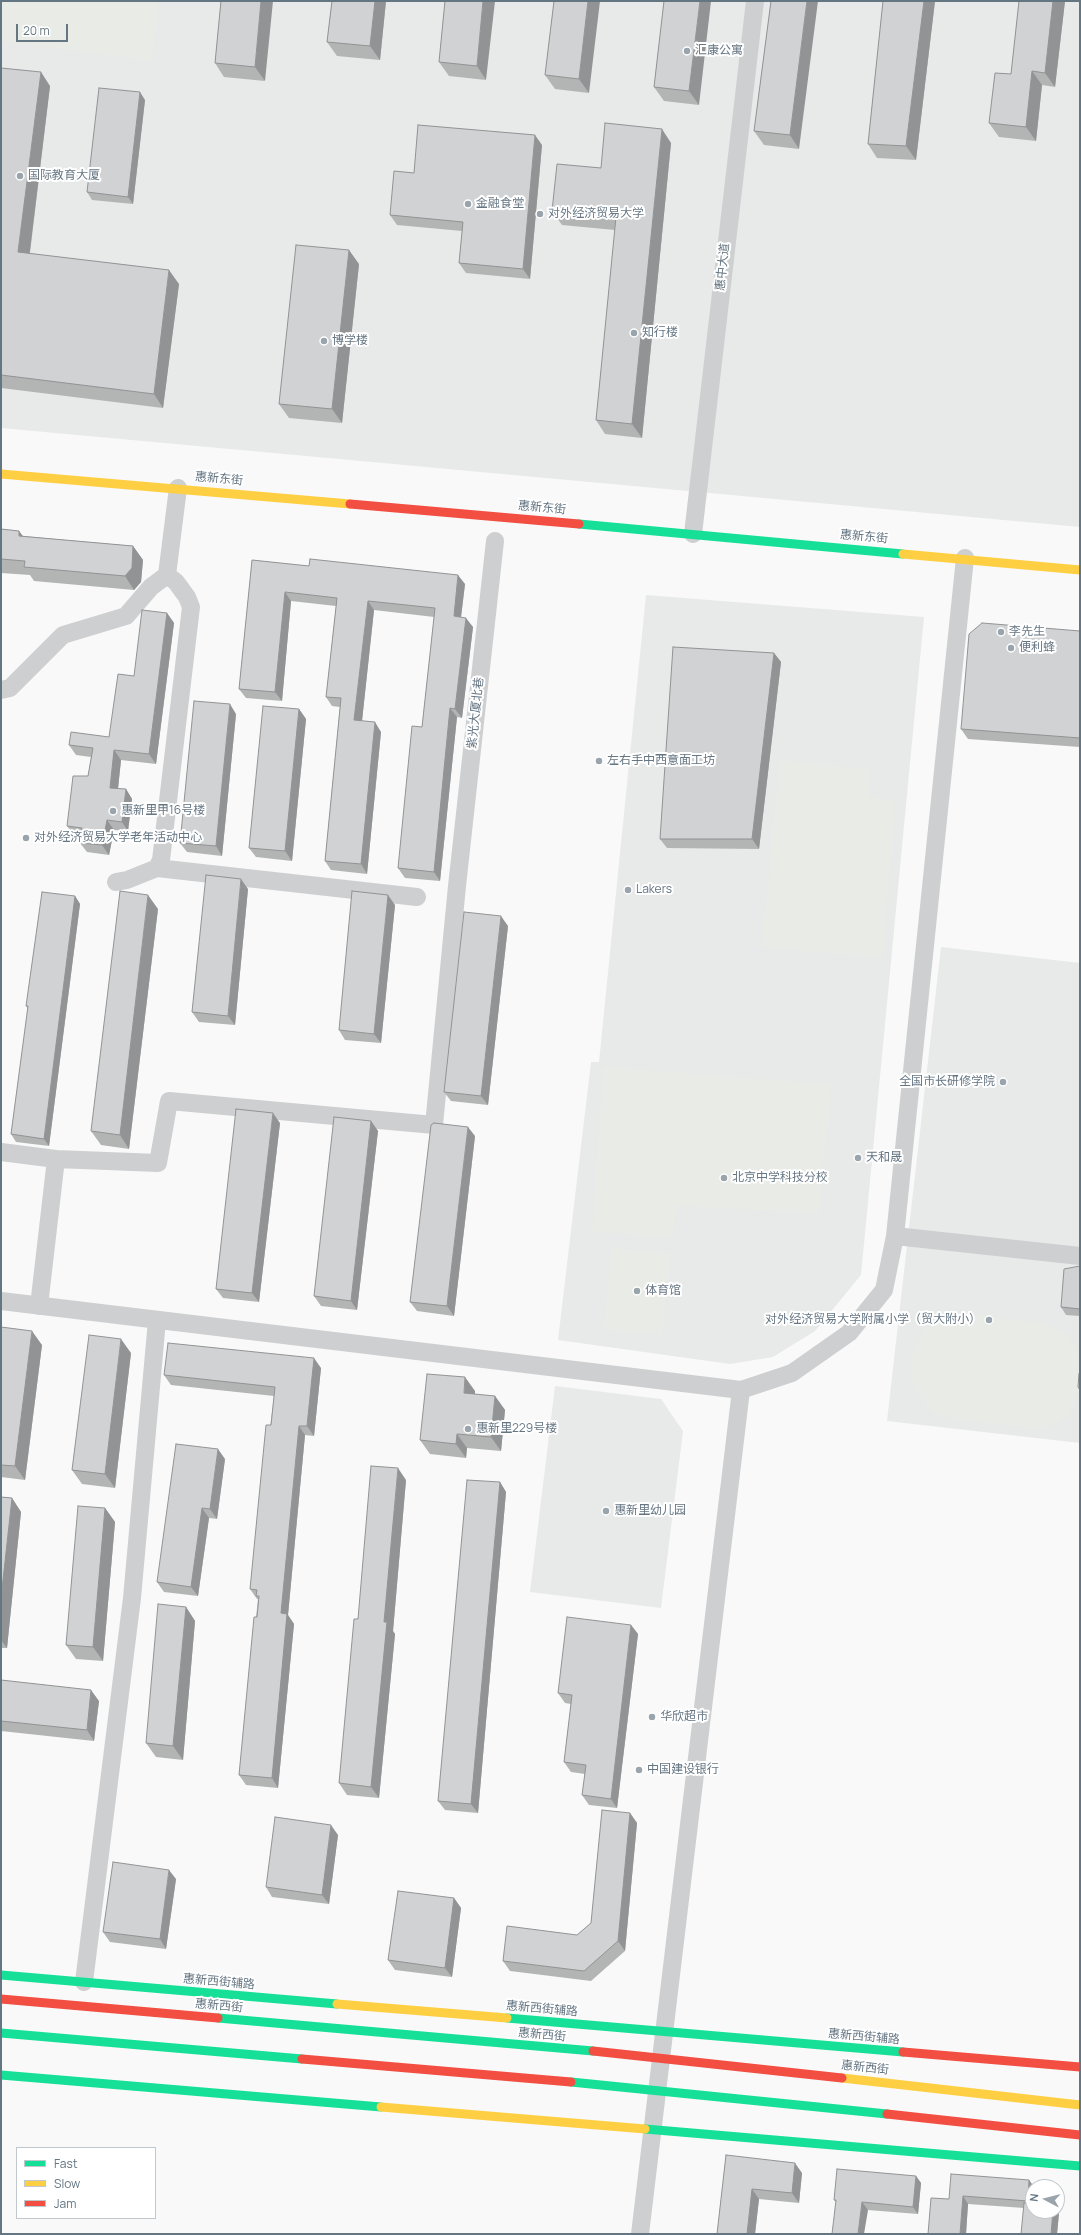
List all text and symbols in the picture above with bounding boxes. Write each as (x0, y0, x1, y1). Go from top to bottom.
scale bar (18, 16, 70, 42)
text: 20 m (23, 22, 50, 39)
place label: 汇康公寓 (695, 44, 743, 58)
marker: 汇康公寓 (682, 46, 692, 56)
place label: 国际教育大厦 (28, 169, 100, 183)
marker: 国际教育大厦 (15, 171, 25, 181)
place label: 金融食堂 (476, 197, 524, 211)
marker: 金融食堂 (463, 199, 473, 209)
place label: 对外经济贸易大学 (548, 207, 644, 221)
marker: 对外经济贸易大学 (535, 209, 545, 219)
street label: 惠中大道 (713, 242, 733, 292)
place label: 知行楼 (642, 326, 678, 340)
marker: 知行楼 (629, 328, 639, 338)
place label: 博学楼 (332, 334, 368, 348)
marker: 博学楼 (319, 336, 329, 346)
street label: 惠新东街 (194, 470, 244, 488)
street label: 惠新东街 (517, 499, 567, 517)
street label: 惠新东街 (839, 528, 889, 546)
place label: 李先生 (1009, 625, 1045, 639)
marker: 李先生 (996, 627, 1006, 637)
place label: 便利蜂 (1019, 641, 1055, 655)
marker: 便利蜂 (1006, 643, 1016, 653)
street label: 紫光大厦北巷 (465, 676, 487, 750)
place label: 左右手中西意面工坊 (607, 754, 715, 768)
marker: 左右手中西意面工坊 (594, 756, 604, 766)
place label: 惠新里甲16号楼 (121, 804, 205, 818)
marker: 惠新里甲16号楼 (108, 806, 118, 816)
place label: 对外经济贸易大学老年活动中心 (34, 831, 202, 845)
marker: 对外经济贸易大学老年活动中心 (21, 833, 31, 843)
place label: Lakers (636, 883, 672, 897)
marker: Lakers (623, 885, 633, 895)
place label: 全国市长研修学院 (899, 1075, 995, 1089)
marker: 全国市长研修学院 (998, 1077, 1008, 1087)
place label: 天和晟 (866, 1151, 902, 1165)
marker: 天和晟 (853, 1153, 863, 1163)
place label: 北京中学科技分校 (732, 1171, 828, 1185)
marker: 北京中学科技分校 (719, 1173, 729, 1183)
place label: 体育馆 (645, 1284, 681, 1298)
marker: 体育馆 (632, 1286, 642, 1296)
place label: 对外经济贸易大学附属小学（贸大附小） (765, 1313, 981, 1327)
marker: 对外经济贸易大学附属小学（贸大附小） (984, 1315, 994, 1325)
place label: 惠新里229号楼 (476, 1422, 557, 1436)
marker: 惠新里229号楼 (463, 1424, 473, 1434)
place label: 惠新里幼儿园 (614, 1504, 686, 1518)
marker: 惠新里幼儿园 (601, 1506, 611, 1516)
place label: 华欣超市 (660, 1710, 708, 1724)
marker: 华欣超市 (647, 1712, 657, 1722)
place label: 中国建设银行 (647, 1763, 719, 1777)
marker: 中国建设银行 (634, 1765, 644, 1775)
street label: 惠新西街辅路 (183, 1972, 255, 1992)
street label: 惠新西街 (194, 1997, 244, 2015)
street label: 惠新西街辅路 (506, 1999, 578, 2019)
street label: 惠新西街 (517, 2026, 567, 2044)
street label: 惠新西街辅路 (828, 2027, 900, 2047)
street label: 惠新西街 (840, 2058, 890, 2078)
legend (16, 2147, 156, 2219)
text: Fast (54, 2155, 78, 2172)
text: Slow (54, 2175, 80, 2192)
north arrow (1025, 2179, 1065, 2219)
text: N (1026, 2193, 1042, 2202)
text: Jam (54, 2195, 76, 2212)

